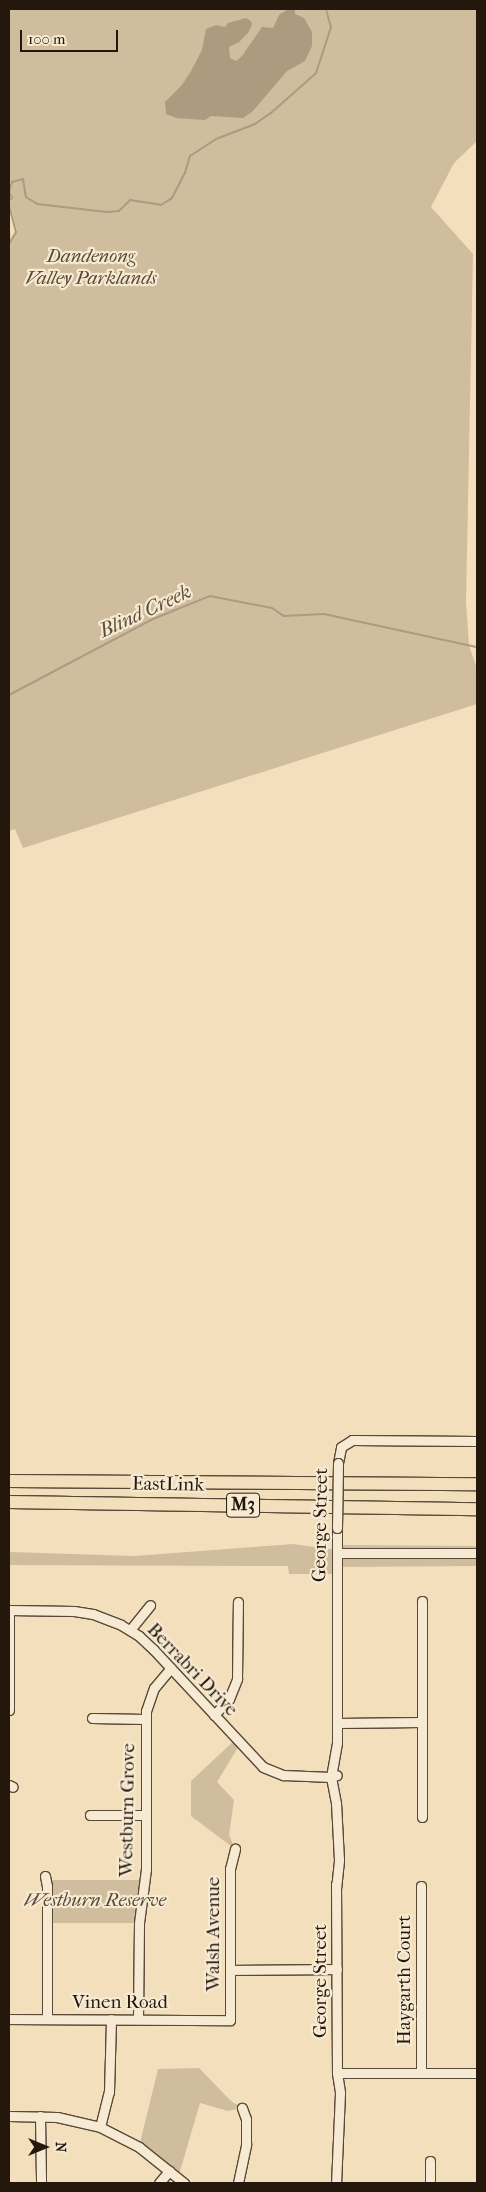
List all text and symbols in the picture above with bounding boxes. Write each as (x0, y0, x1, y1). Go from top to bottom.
scale bar (22, 20, 120, 52)
text: 100 m (28, 30, 66, 48)
park label: Dandenong Valley Parklands (25, 246, 157, 290)
water label: Blind Creek (95, 579, 195, 643)
street label: George Street (309, 1468, 333, 1582)
street label: EastLink (132, 1473, 204, 1497)
road number: M3 (226, 1490, 260, 1520)
street label: Berrabri Drive (142, 1619, 242, 1721)
street label: Westburn Grove (115, 1743, 141, 1877)
street label: Walsh Avenue (203, 1877, 225, 1991)
park label: Westburn Reserve (24, 1890, 166, 1912)
street label: Haygarth Court (394, 1915, 416, 2045)
street label: George Street (310, 1924, 332, 2038)
street label: Vinen Road (72, 1992, 168, 2014)
north arrow (20, 2122, 70, 2172)
text: N (52, 2142, 69, 2152)

